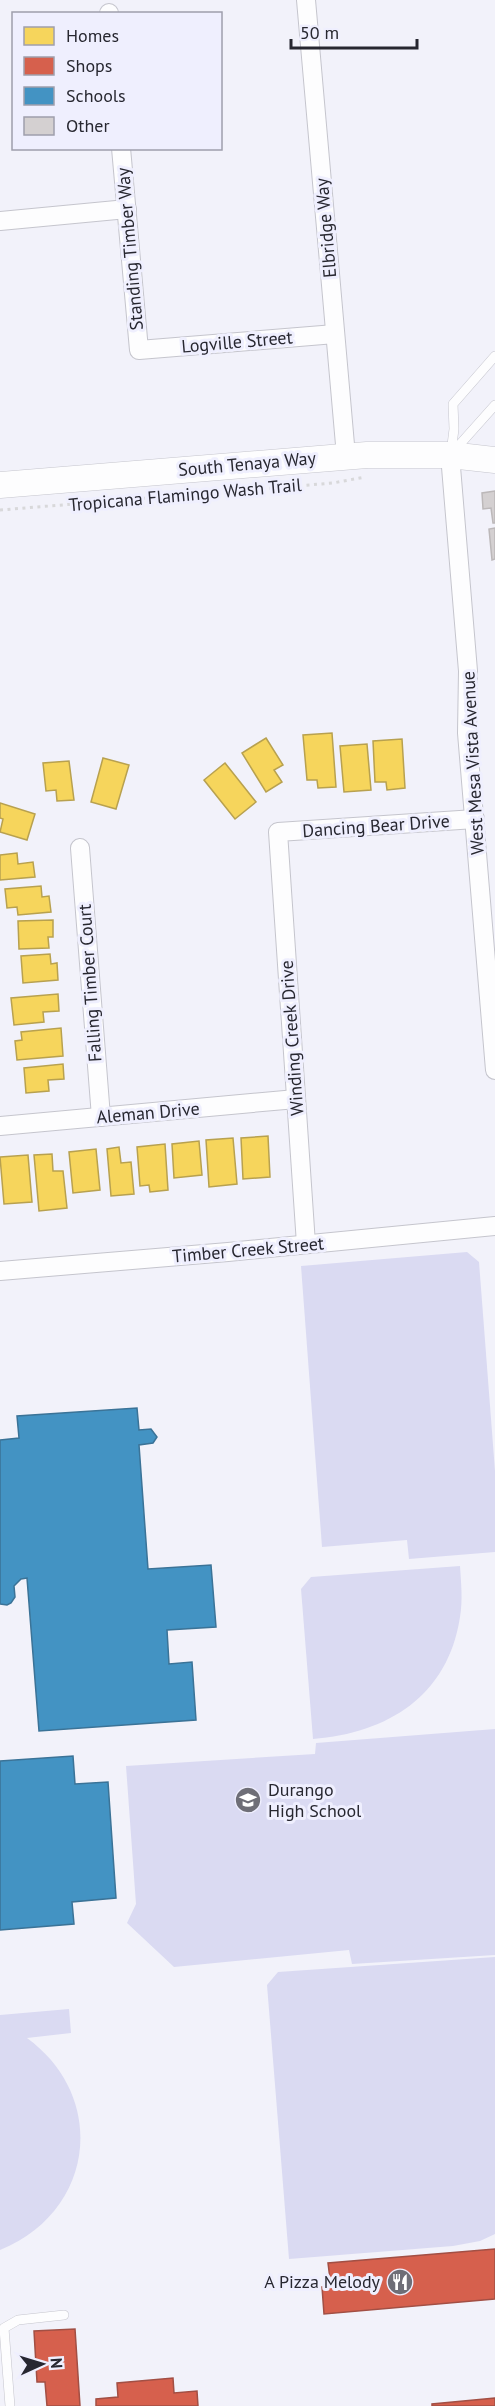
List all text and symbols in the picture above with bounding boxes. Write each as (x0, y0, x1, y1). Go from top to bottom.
legend (12, 12, 222, 150)
scale bar (291, 12, 417, 50)
text: 50 m (300, 21, 339, 44)
text: Homes (66, 24, 119, 47)
text: Shops (66, 54, 112, 77)
text: Schools (66, 84, 126, 107)
text: Other (66, 114, 110, 137)
street label: Standing Timber Way (111, 166, 148, 331)
street label: Elbridge Way (310, 177, 341, 279)
street label: Logville Street (180, 325, 293, 358)
street label: South Tenaya Way (177, 446, 317, 481)
street label: Tropicana Flamingo Wash Trail (68, 473, 303, 516)
street label: West Mesa Vista Avenue (456, 671, 489, 856)
street label: Dancing Bear Drive (302, 809, 450, 842)
street label: Falling Timber Court (73, 903, 106, 1063)
street label: Winding Creek Drive (275, 960, 308, 1117)
street label: Aleman Drive (95, 1097, 200, 1128)
street label: Timber Creek Street (171, 1231, 325, 1268)
place label: Durango High School (268, 1778, 362, 1822)
school or university icon: Durango High School (233, 1785, 263, 1815)
restaurant icon: A Pizza Melody (385, 2267, 415, 2297)
place label: A Pizza Melody (264, 2270, 381, 2293)
north arrow (12, 2334, 72, 2394)
text: N (47, 2357, 67, 2369)

